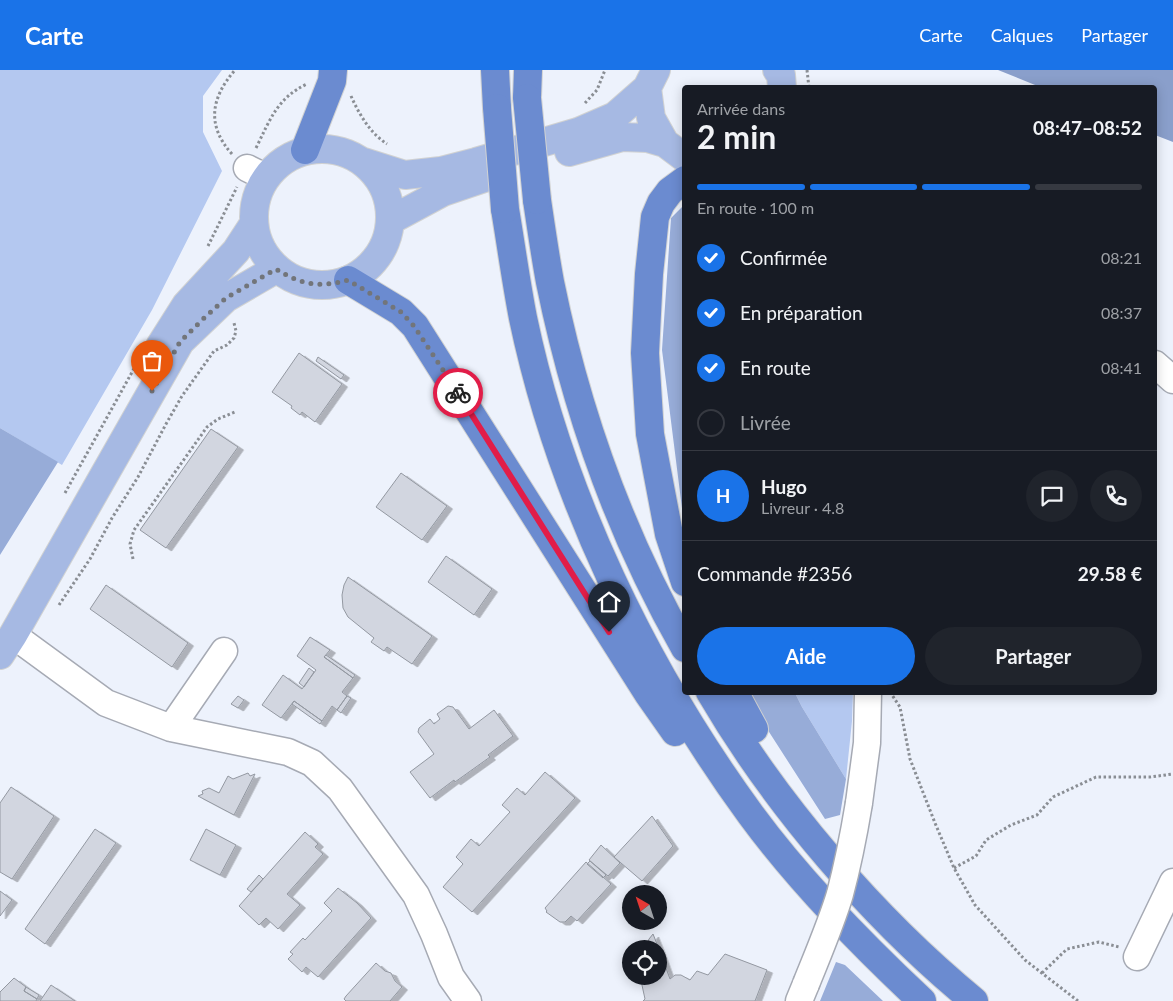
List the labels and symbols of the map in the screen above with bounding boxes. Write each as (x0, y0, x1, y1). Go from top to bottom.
pin (131, 340, 173, 391)
courier (433, 368, 483, 418)
pin (588, 581, 630, 632)
north arrow (622, 885, 668, 930)

